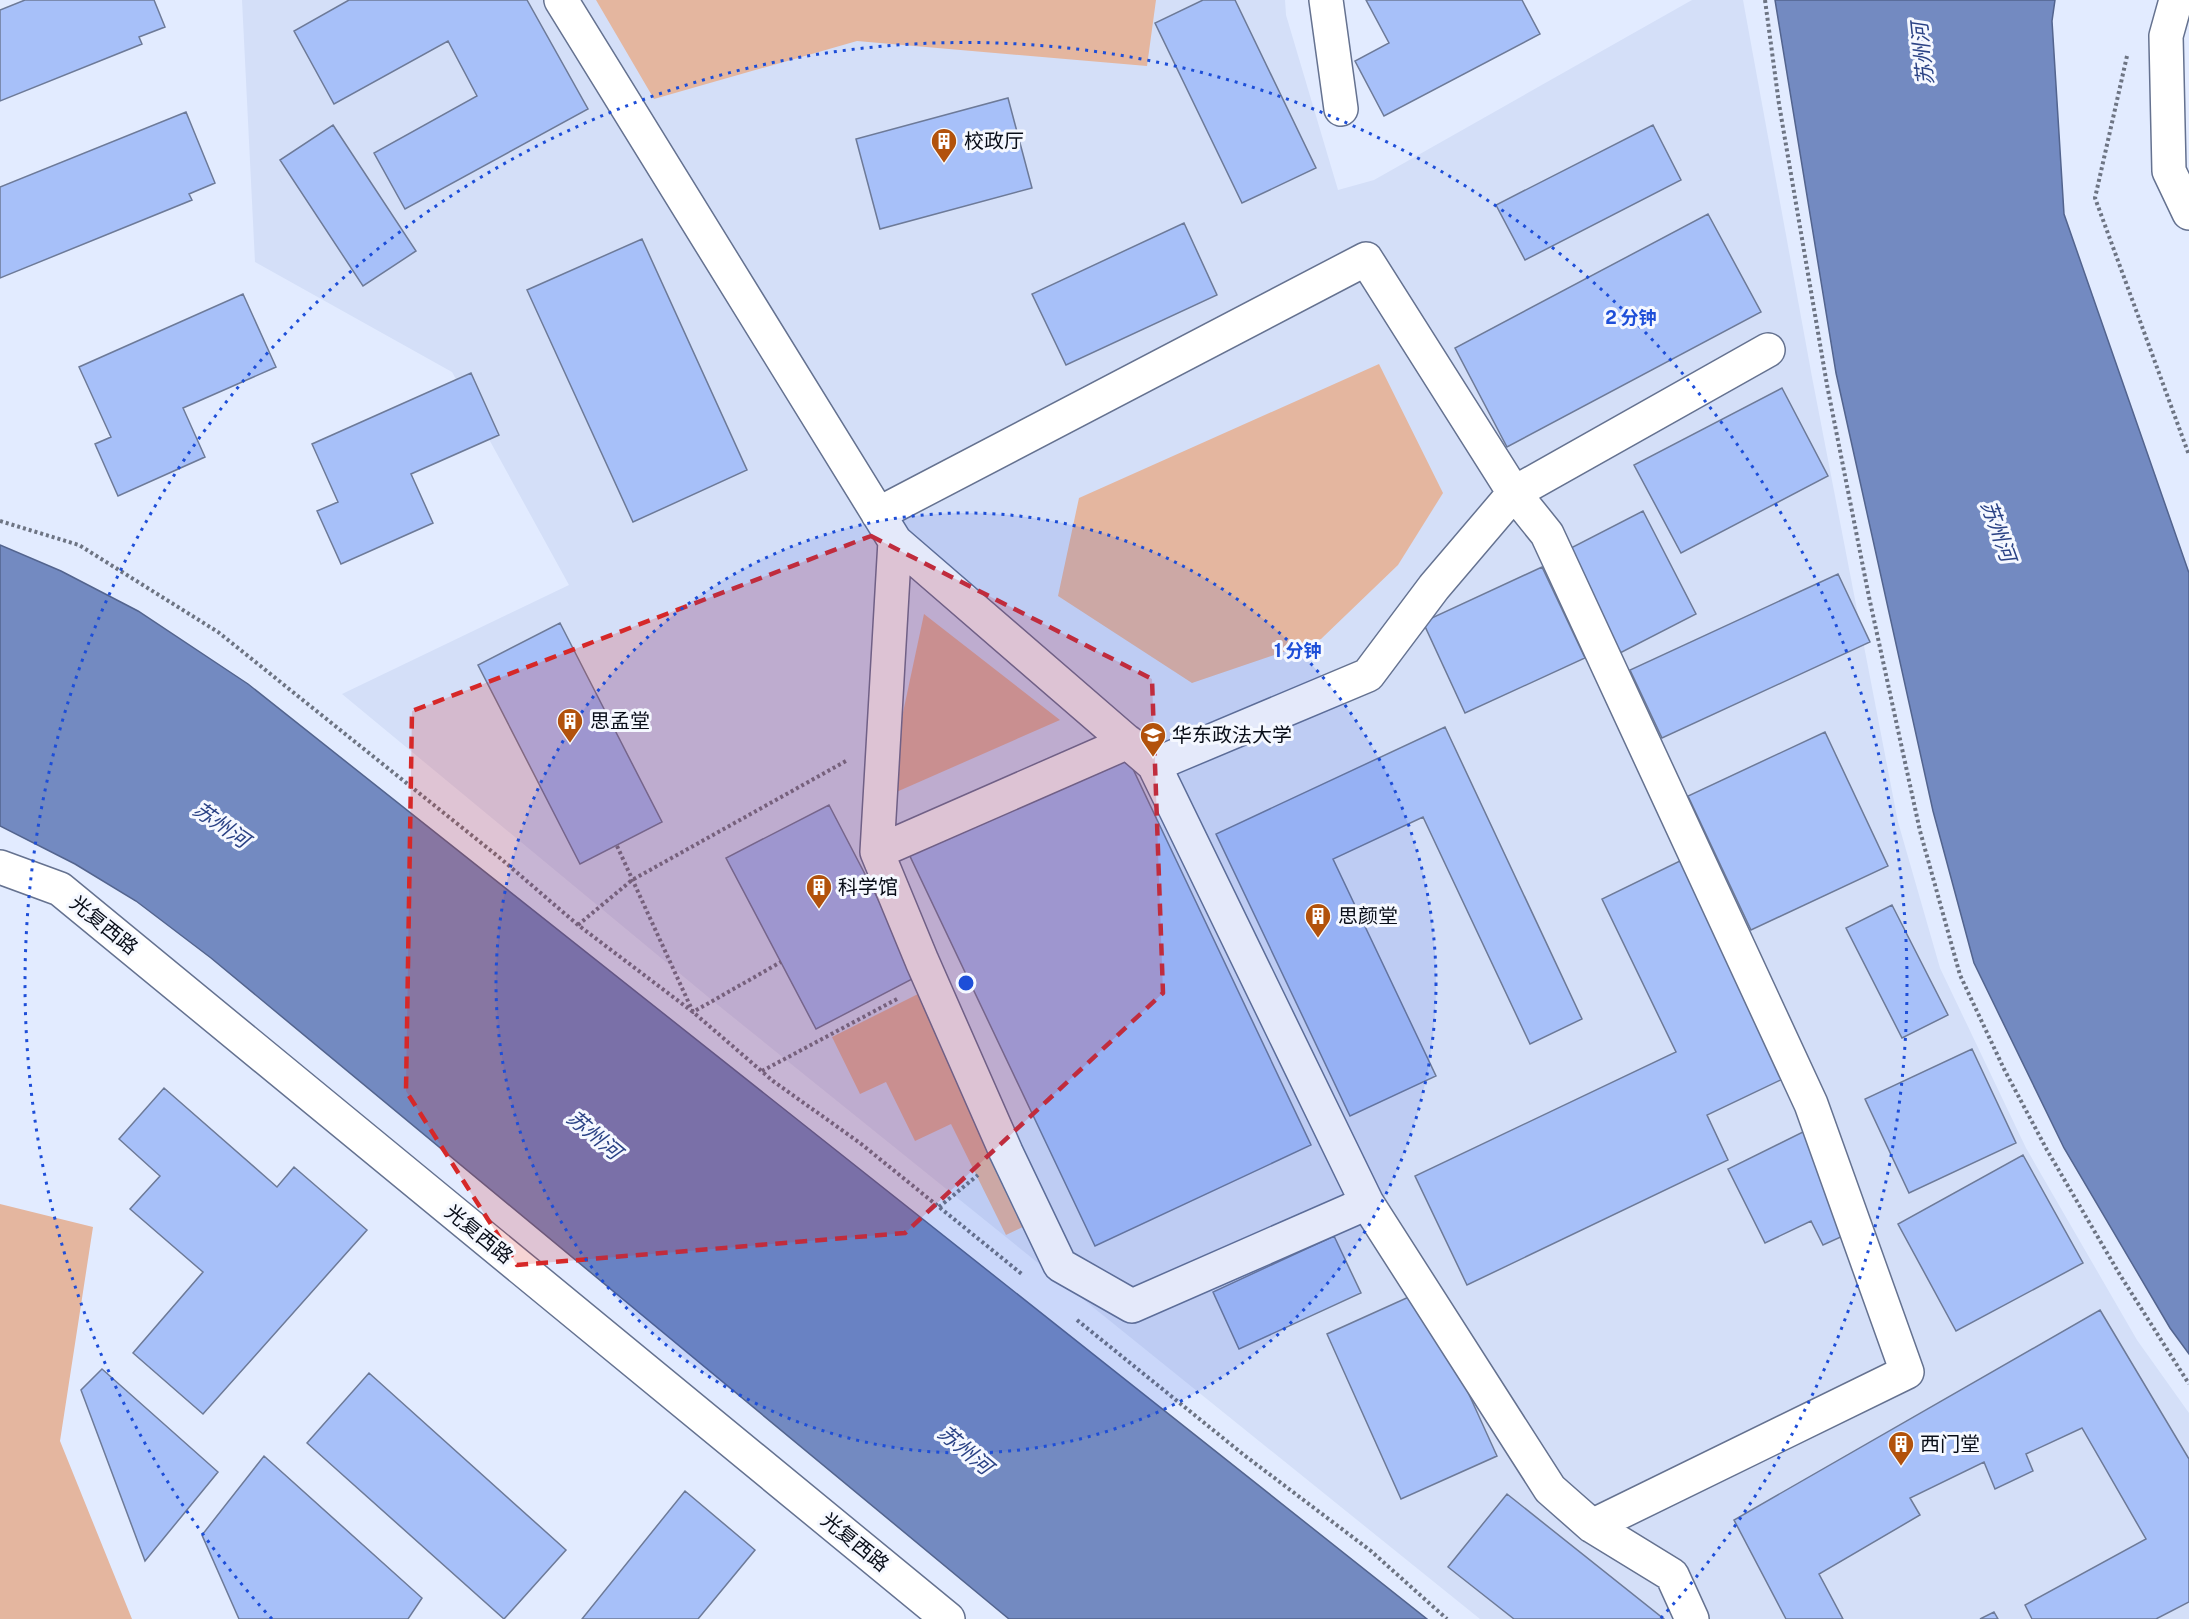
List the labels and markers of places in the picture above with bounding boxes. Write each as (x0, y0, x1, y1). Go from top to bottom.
building icon: 校政厅 (929, 126, 959, 164)
place label: 校政厅 (964, 129, 1024, 153)
building icon: 思孟堂 (555, 706, 585, 744)
place label: 思孟堂 (590, 709, 650, 733)
school or university icon: 华东政法大学 (1138, 720, 1168, 758)
place label: 华东政法大学 (1172, 723, 1292, 747)
building icon: 科学馆 (804, 872, 834, 910)
place label: 科学馆 (838, 875, 898, 899)
building icon: 思颜堂 (1303, 901, 1333, 939)
place label: 思颜堂 (1338, 904, 1398, 928)
centre of rings (956, 973, 976, 993)
building icon: 西门堂 (1886, 1429, 1916, 1467)
place label: 西门堂 (1920, 1432, 1980, 1456)

